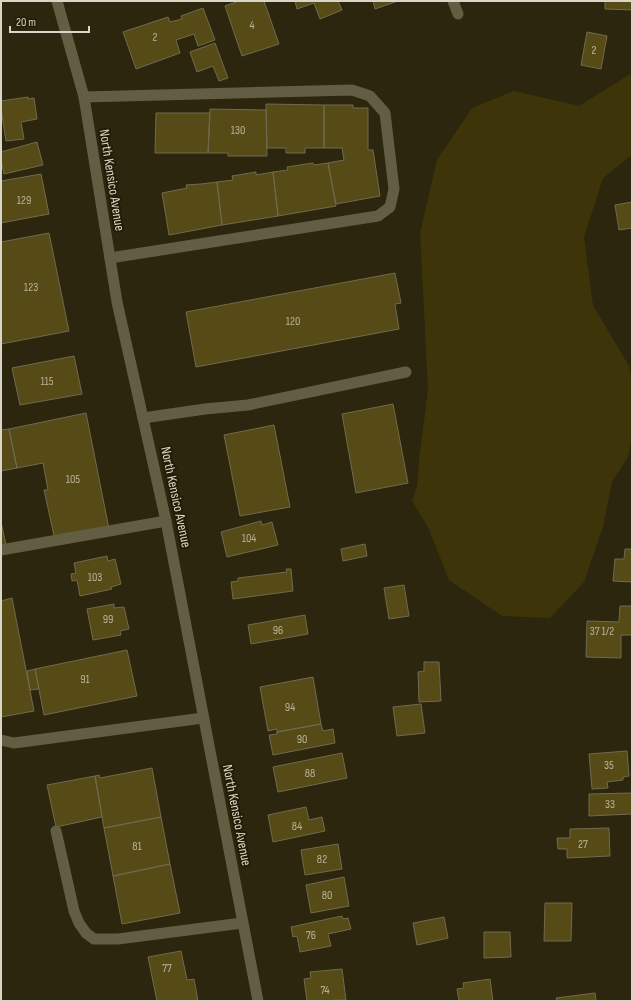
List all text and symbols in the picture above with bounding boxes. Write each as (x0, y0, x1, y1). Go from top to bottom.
scale bar (10, 8, 89, 34)
text: 20 m (16, 15, 36, 30)
house number: 4 (249, 18, 255, 33)
house number: 2 (153, 30, 158, 45)
house number: 2 (592, 43, 597, 58)
house number: 130 (231, 123, 245, 138)
street label: North Kensico Avenue (96, 128, 128, 232)
house number: 129 (17, 193, 31, 208)
house number: 123 (24, 280, 38, 295)
house number: 120 (286, 314, 300, 329)
house number: 115 (40, 374, 54, 389)
street label: North Kensico Avenue (157, 445, 195, 549)
house number: 105 (66, 472, 80, 487)
house number: 104 (242, 531, 256, 546)
house number: 103 (88, 570, 102, 585)
house number: 99 (103, 612, 113, 627)
house number: 96 (273, 623, 283, 638)
house number: 37 1/2 (590, 624, 614, 639)
house number: 91 (80, 672, 91, 687)
house number: 94 (285, 700, 295, 715)
house number: 90 (297, 732, 307, 747)
house number: 35 (604, 758, 614, 773)
street label: North Kensico Avenue (219, 763, 255, 867)
house number: 88 (305, 766, 315, 781)
house number: 33 (605, 797, 615, 812)
house number: 84 (292, 819, 302, 834)
house number: 27 (578, 837, 588, 852)
house number: 81 (132, 839, 143, 854)
house number: 82 (317, 852, 327, 867)
house number: 80 (322, 888, 332, 903)
house number: 76 (306, 928, 316, 943)
house number: 77 (162, 961, 172, 976)
house number: 74 (320, 983, 330, 998)

